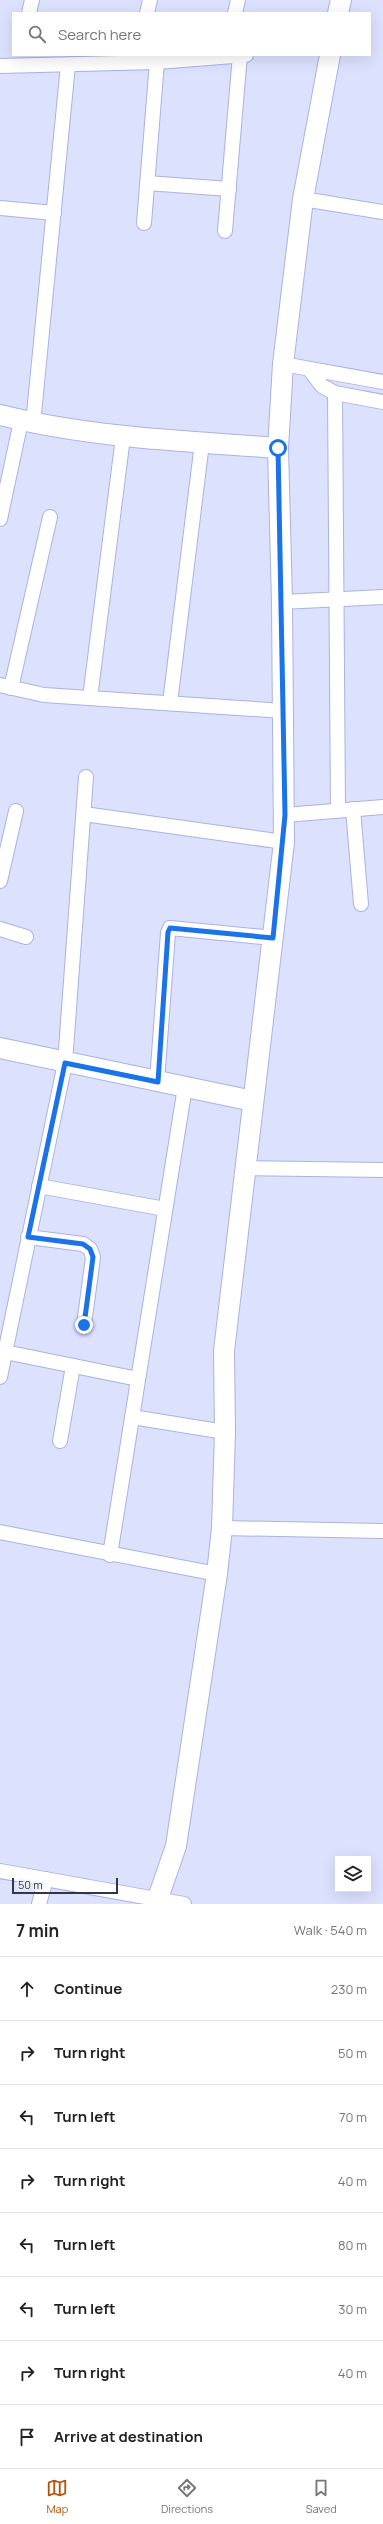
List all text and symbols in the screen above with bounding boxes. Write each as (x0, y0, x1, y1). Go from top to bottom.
search box (12, 12, 371, 56)
icon: search (26, 23, 48, 45)
text: Search here (58, 24, 141, 45)
route start (269, 439, 287, 457)
route end (75, 1316, 93, 1334)
map controls (335, 1856, 371, 1892)
button: layers (335, 1856, 371, 1892)
scale bar (12, 1876, 118, 1895)
text: 50 m (18, 1877, 43, 1892)
text: 7 min (16, 1919, 59, 1942)
text: Walk · 540 m (294, 1921, 367, 1939)
icon: ahead (16, 1978, 38, 2000)
text: Continue (54, 1978, 122, 1999)
text: 230 m (331, 1980, 367, 1998)
icon: right (16, 2042, 38, 2064)
text: Turn right (54, 2042, 125, 2063)
text: 50 m (338, 2044, 367, 2062)
icon: left (16, 2106, 38, 2128)
text: Turn left (54, 2106, 116, 2127)
text: 70 m (339, 2108, 367, 2126)
icon: right (16, 2170, 38, 2192)
text: Turn right (54, 2170, 125, 2191)
text: 40 m (338, 2172, 367, 2190)
icon: left (16, 2234, 38, 2256)
text: Turn left (54, 2234, 116, 2255)
text: 80 m (338, 2236, 367, 2254)
icon: left (16, 2298, 38, 2320)
text: Turn left (54, 2298, 116, 2319)
text: 30 m (338, 2300, 367, 2318)
icon: right (16, 2362, 38, 2384)
text: Turn right (54, 2362, 125, 2383)
text: 40 m (338, 2364, 367, 2382)
icon: arrive (16, 2426, 38, 2448)
text: Arrive at destination (54, 2426, 203, 2447)
tab: Map (46, 2477, 68, 2516)
tab: Directions (161, 2477, 213, 2516)
tab: Saved (306, 2477, 337, 2516)

